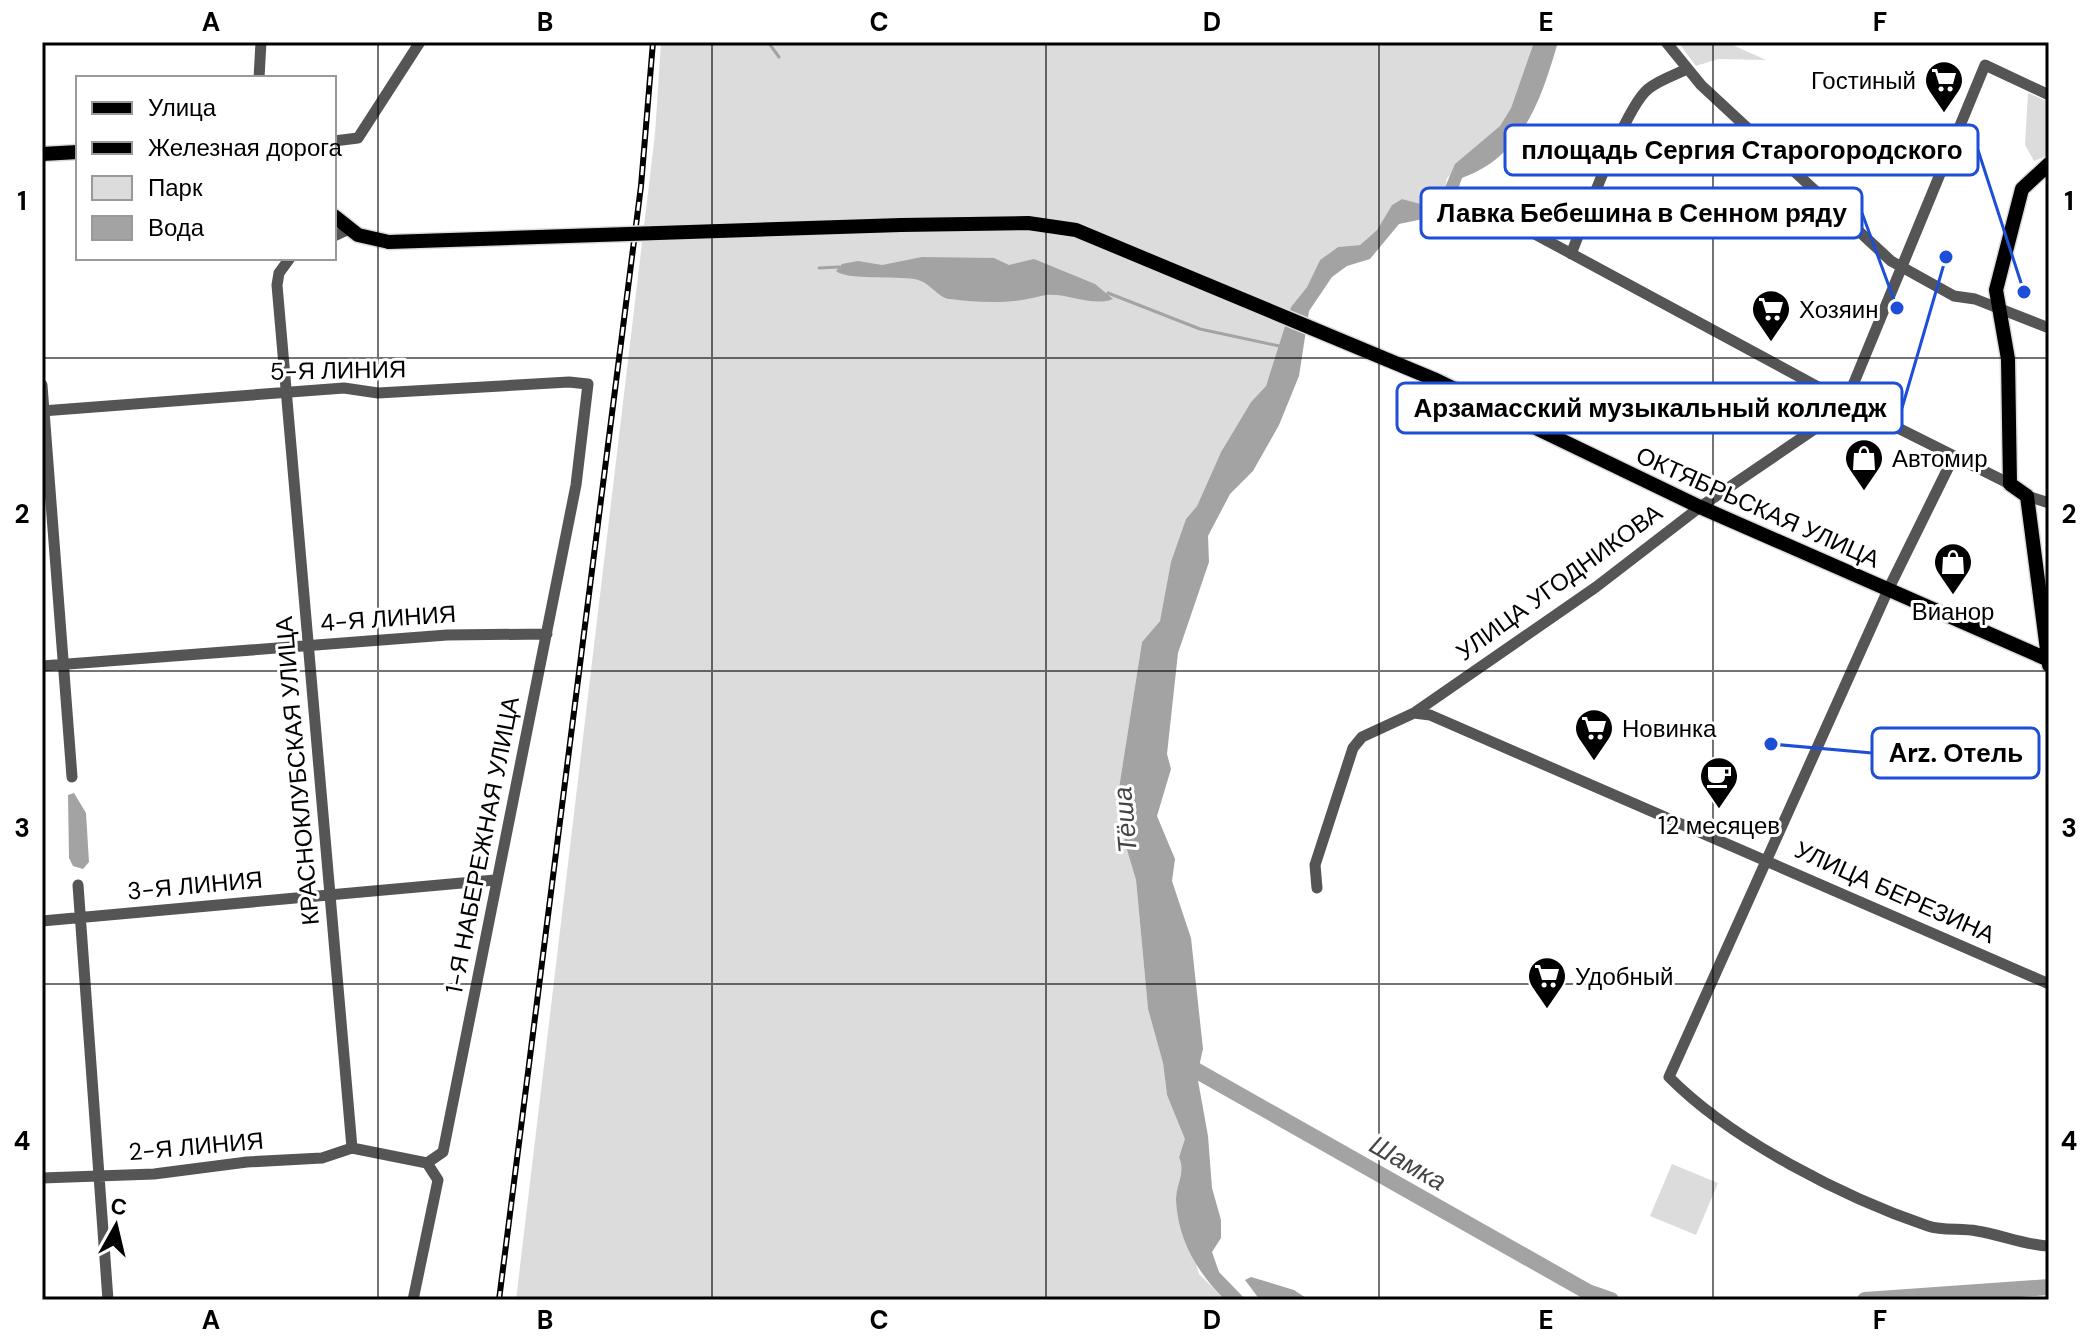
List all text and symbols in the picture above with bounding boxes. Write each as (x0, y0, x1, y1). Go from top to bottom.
text: A (202, 5, 220, 39)
text: B (537, 5, 553, 39)
text: C (869, 5, 889, 39)
text: D (1203, 5, 1221, 39)
text: E (1538, 5, 1554, 39)
text: F (1873, 5, 1887, 39)
supermarket icon: Гостиный (1923, 59, 1965, 114)
place label: Гостиный (1811, 65, 1916, 96)
legend (76, 76, 336, 260)
text: Улица (148, 92, 217, 123)
callout: площадь Сергия Старогородского (1505, 125, 1978, 175)
text: Железная дорога (148, 132, 343, 163)
text: площадь Сергия Старогородского (1521, 133, 1963, 167)
text: Парк (148, 172, 203, 203)
text: 1 (17, 184, 27, 218)
text: 1 (2064, 184, 2074, 218)
callout: Лавка Бебешина в Сенном ряду (1421, 188, 1862, 238)
text: Лавка Бебешина в Сенном ряду (1437, 196, 1847, 230)
text: Вода (148, 212, 205, 243)
supermarket icon: Хозяин (1750, 288, 1792, 343)
place label: Хозяин (1799, 294, 1878, 325)
street label: 5-Я ЛИНИЯ (270, 353, 406, 387)
callout: Арзамасский музыкальный колледж (1397, 383, 1902, 433)
text: Арзамасский музыкальный колледж (1414, 391, 1887, 425)
shop icon: Автомир (1843, 437, 1885, 492)
street label: ОКТЯБРЬСКАЯ УЛИЦА (1631, 439, 1885, 575)
place label: Автомир (1892, 443, 1988, 474)
text: 2 (14, 497, 30, 531)
street label: УЛИЦА УГОДНИКОВА (1450, 497, 1668, 667)
text: 2 (2061, 497, 2077, 531)
shop icon: Вианор (1932, 541, 1974, 596)
place label: Вианор (1912, 596, 1994, 627)
street label: 4-Я ЛИНИЯ (319, 598, 457, 638)
street label: КРАСНОКЛУБСКАЯ УЛИЦА (268, 615, 326, 927)
street label: 1-Я НАБЕРЕЖНАЯ УЛИЦА (438, 694, 526, 996)
supermarket icon: Новинка (1573, 707, 1615, 762)
place label: Новинка (1622, 713, 1717, 744)
callout: Arz. Отель (1872, 728, 2039, 778)
text: Arz. Отель (1889, 736, 2023, 770)
cafe icon: 12 месяцев (1698, 755, 1740, 810)
water label: Тёша (1105, 785, 1145, 855)
place label: 12 месяцев (1658, 810, 1780, 841)
text: 3 (14, 811, 30, 845)
text: 3 (2061, 811, 2077, 845)
street label: УЛИЦА БЕРЕЗИНА (1790, 834, 2000, 950)
street label: 3-Я ЛИНИЯ (126, 864, 264, 906)
supermarket icon: Удобный (1526, 955, 1568, 1010)
place label: Удобный (1575, 961, 1673, 992)
text: 4 (14, 1124, 30, 1158)
text: 4 (2061, 1124, 2077, 1158)
street label: 2-Я ЛИНИЯ (127, 1125, 265, 1167)
water label: Шамка (1364, 1128, 1452, 1198)
north arrow (76, 1186, 156, 1266)
text: С (109, 1191, 129, 1222)
text: A (202, 1303, 220, 1337)
text: B (537, 1303, 553, 1337)
text: C (869, 1303, 889, 1337)
text: D (1203, 1303, 1221, 1337)
text: E (1538, 1303, 1554, 1337)
text: F (1873, 1303, 1887, 1337)

